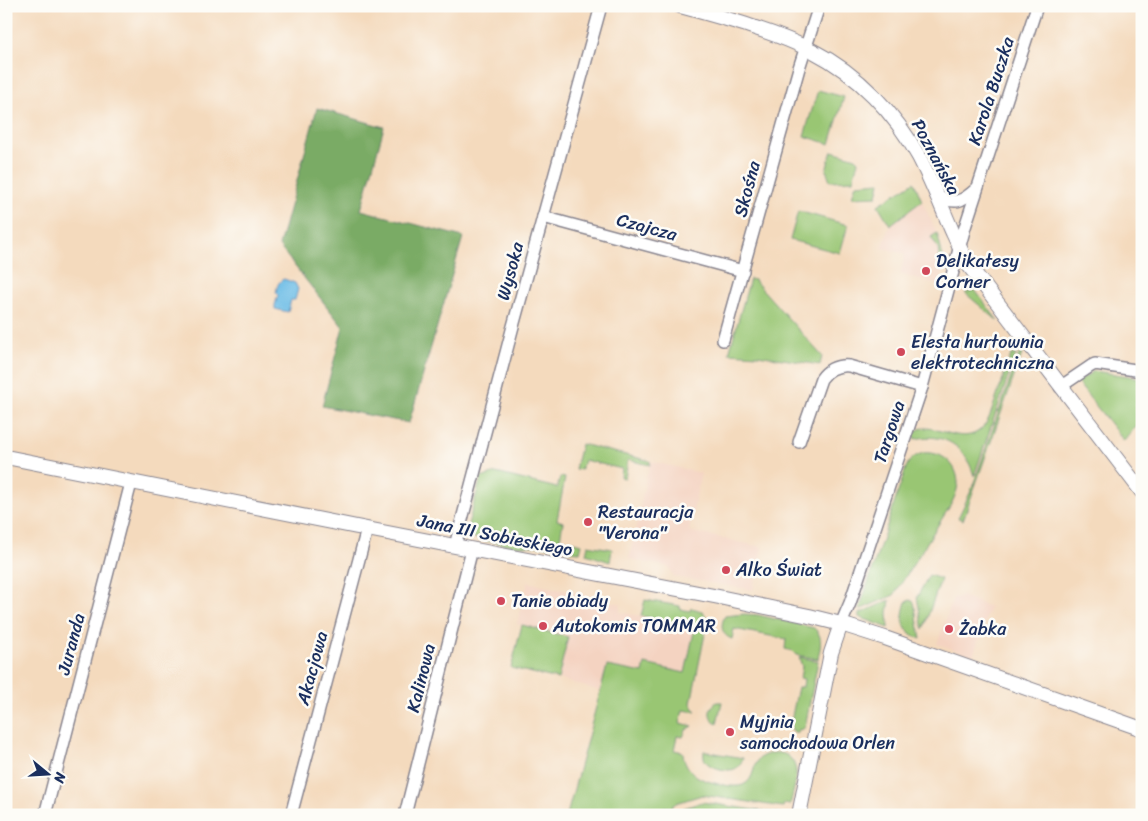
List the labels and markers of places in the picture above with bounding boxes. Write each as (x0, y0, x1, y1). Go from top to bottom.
place label: Delikatesy Corner (936, 245, 1019, 298)
marker: Delikatesy Corner (920, 265, 932, 277)
place label: Elesta hurtownia elektrotechniczna (911, 326, 1054, 379)
marker: Elesta hurtownia elektrotechniczna (895, 346, 907, 358)
place label: Restauracja "Verona" (598, 496, 694, 549)
marker: Restauracja "Verona" (582, 516, 594, 528)
place label: Alko Świat (735, 554, 822, 586)
marker: Alko Świat (720, 564, 732, 576)
place label: Tanie obiady (511, 585, 609, 617)
marker: Tanie obiady (495, 595, 507, 607)
place label: Autokomis TOMMAR (552, 610, 716, 642)
place label: Żabka (959, 613, 1007, 645)
marker: Autokomis TOMMAR (537, 620, 549, 632)
marker: Żabka (943, 623, 955, 635)
place label: Myjnia samochodowa Orlen (739, 706, 895, 759)
marker: Myjnia samochodowa Orlen (724, 726, 736, 738)

